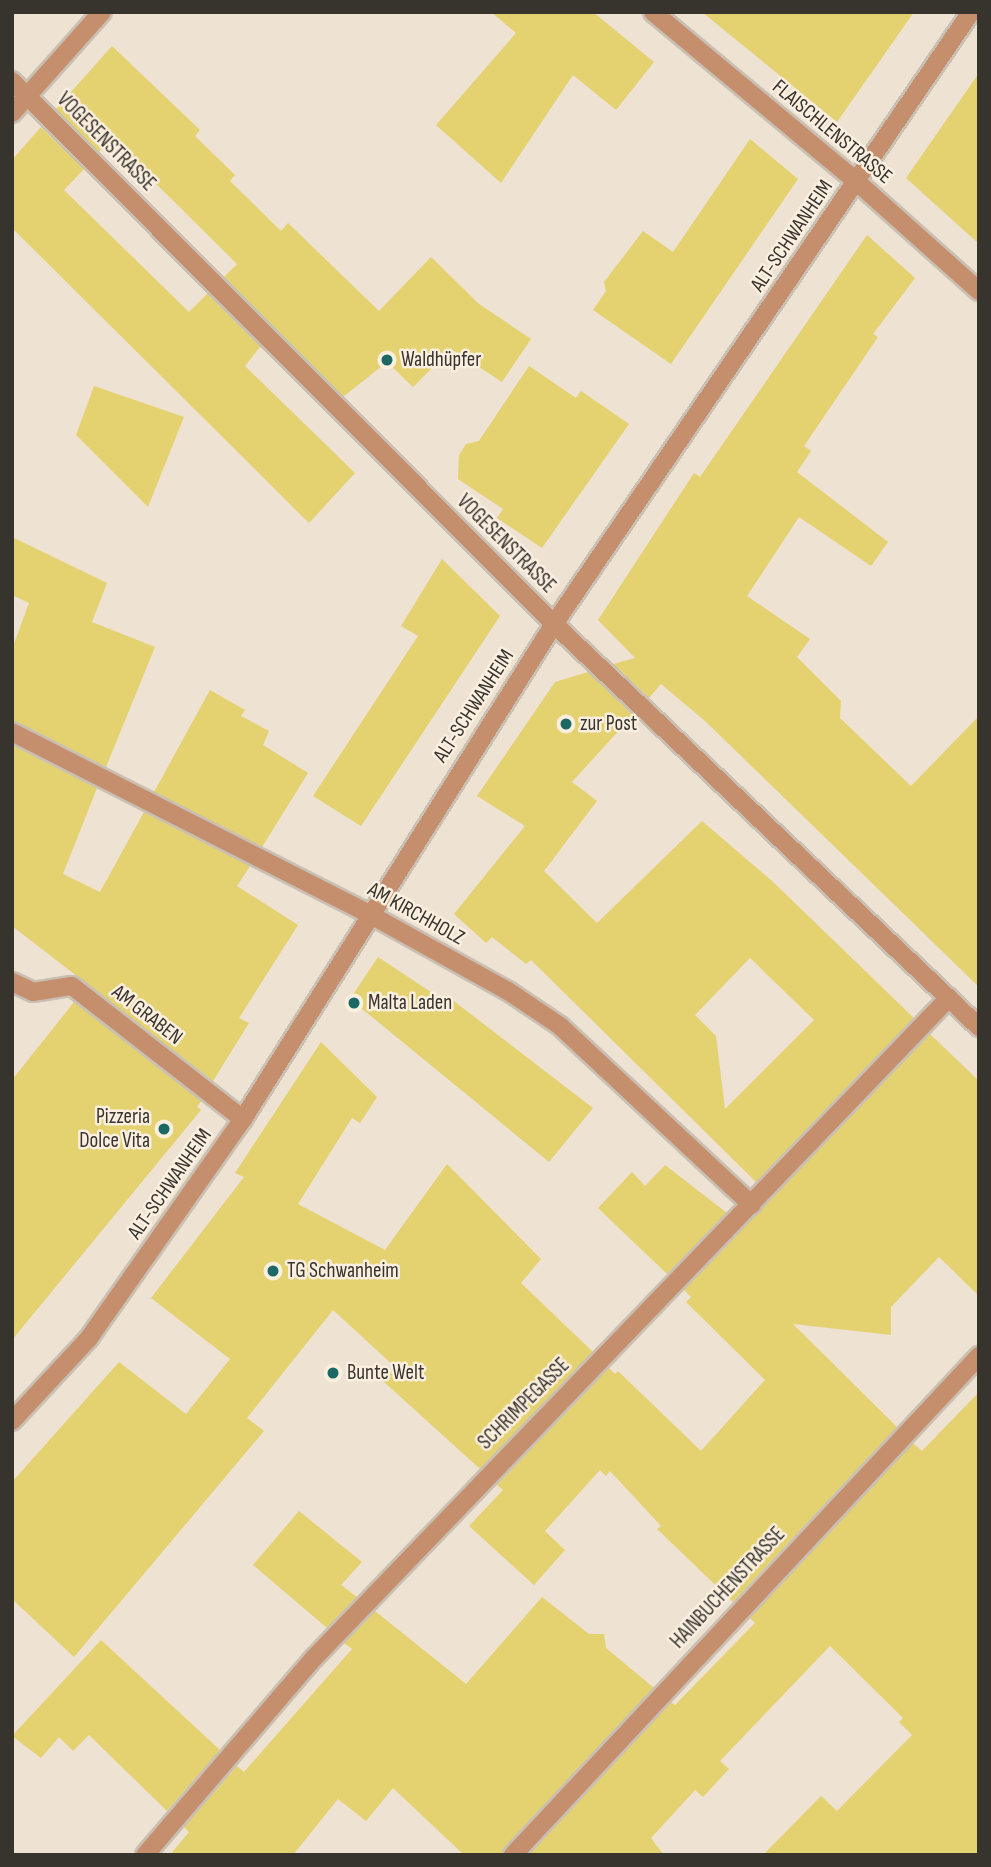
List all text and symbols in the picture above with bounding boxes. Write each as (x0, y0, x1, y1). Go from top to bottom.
street label: FLAISCHLENSTRASSE (767, 75, 897, 189)
street label: VOGESENSTRASSE (51, 87, 161, 197)
street label: ALT-SCHWANHEIM (745, 175, 839, 297)
place label: Waldhüpfer (401, 347, 481, 373)
marker: Waldhüpfer (379, 352, 395, 368)
street label: VOGESENSTRASSE (451, 489, 561, 599)
street label: ALT-SCHWANHEIM (428, 645, 520, 767)
place label: zur Post (580, 711, 637, 737)
marker: zur Post (558, 716, 574, 732)
street label: AM KIRCHHOLZ (363, 877, 469, 951)
street label: AM GRABEN (107, 980, 187, 1050)
place label: Malta Laden (368, 990, 452, 1016)
marker: Malta Laden (346, 995, 362, 1011)
place label: Pizzeria Dolce Vita (79, 1104, 150, 1154)
marker: Pizzeria Dolce Vita (156, 1121, 172, 1137)
street label: ALT-SCHWANHEIM (123, 1124, 217, 1244)
place label: TG Schwanheim (287, 1258, 399, 1284)
marker: TG Schwanheim (265, 1263, 281, 1279)
street label: SCHRIMPEGASSE (473, 1353, 575, 1455)
place label: Bunte Welt (347, 1360, 424, 1386)
marker: Bunte Welt (325, 1365, 341, 1381)
street label: HAINBUCHENSTRASSE (665, 1522, 791, 1654)

